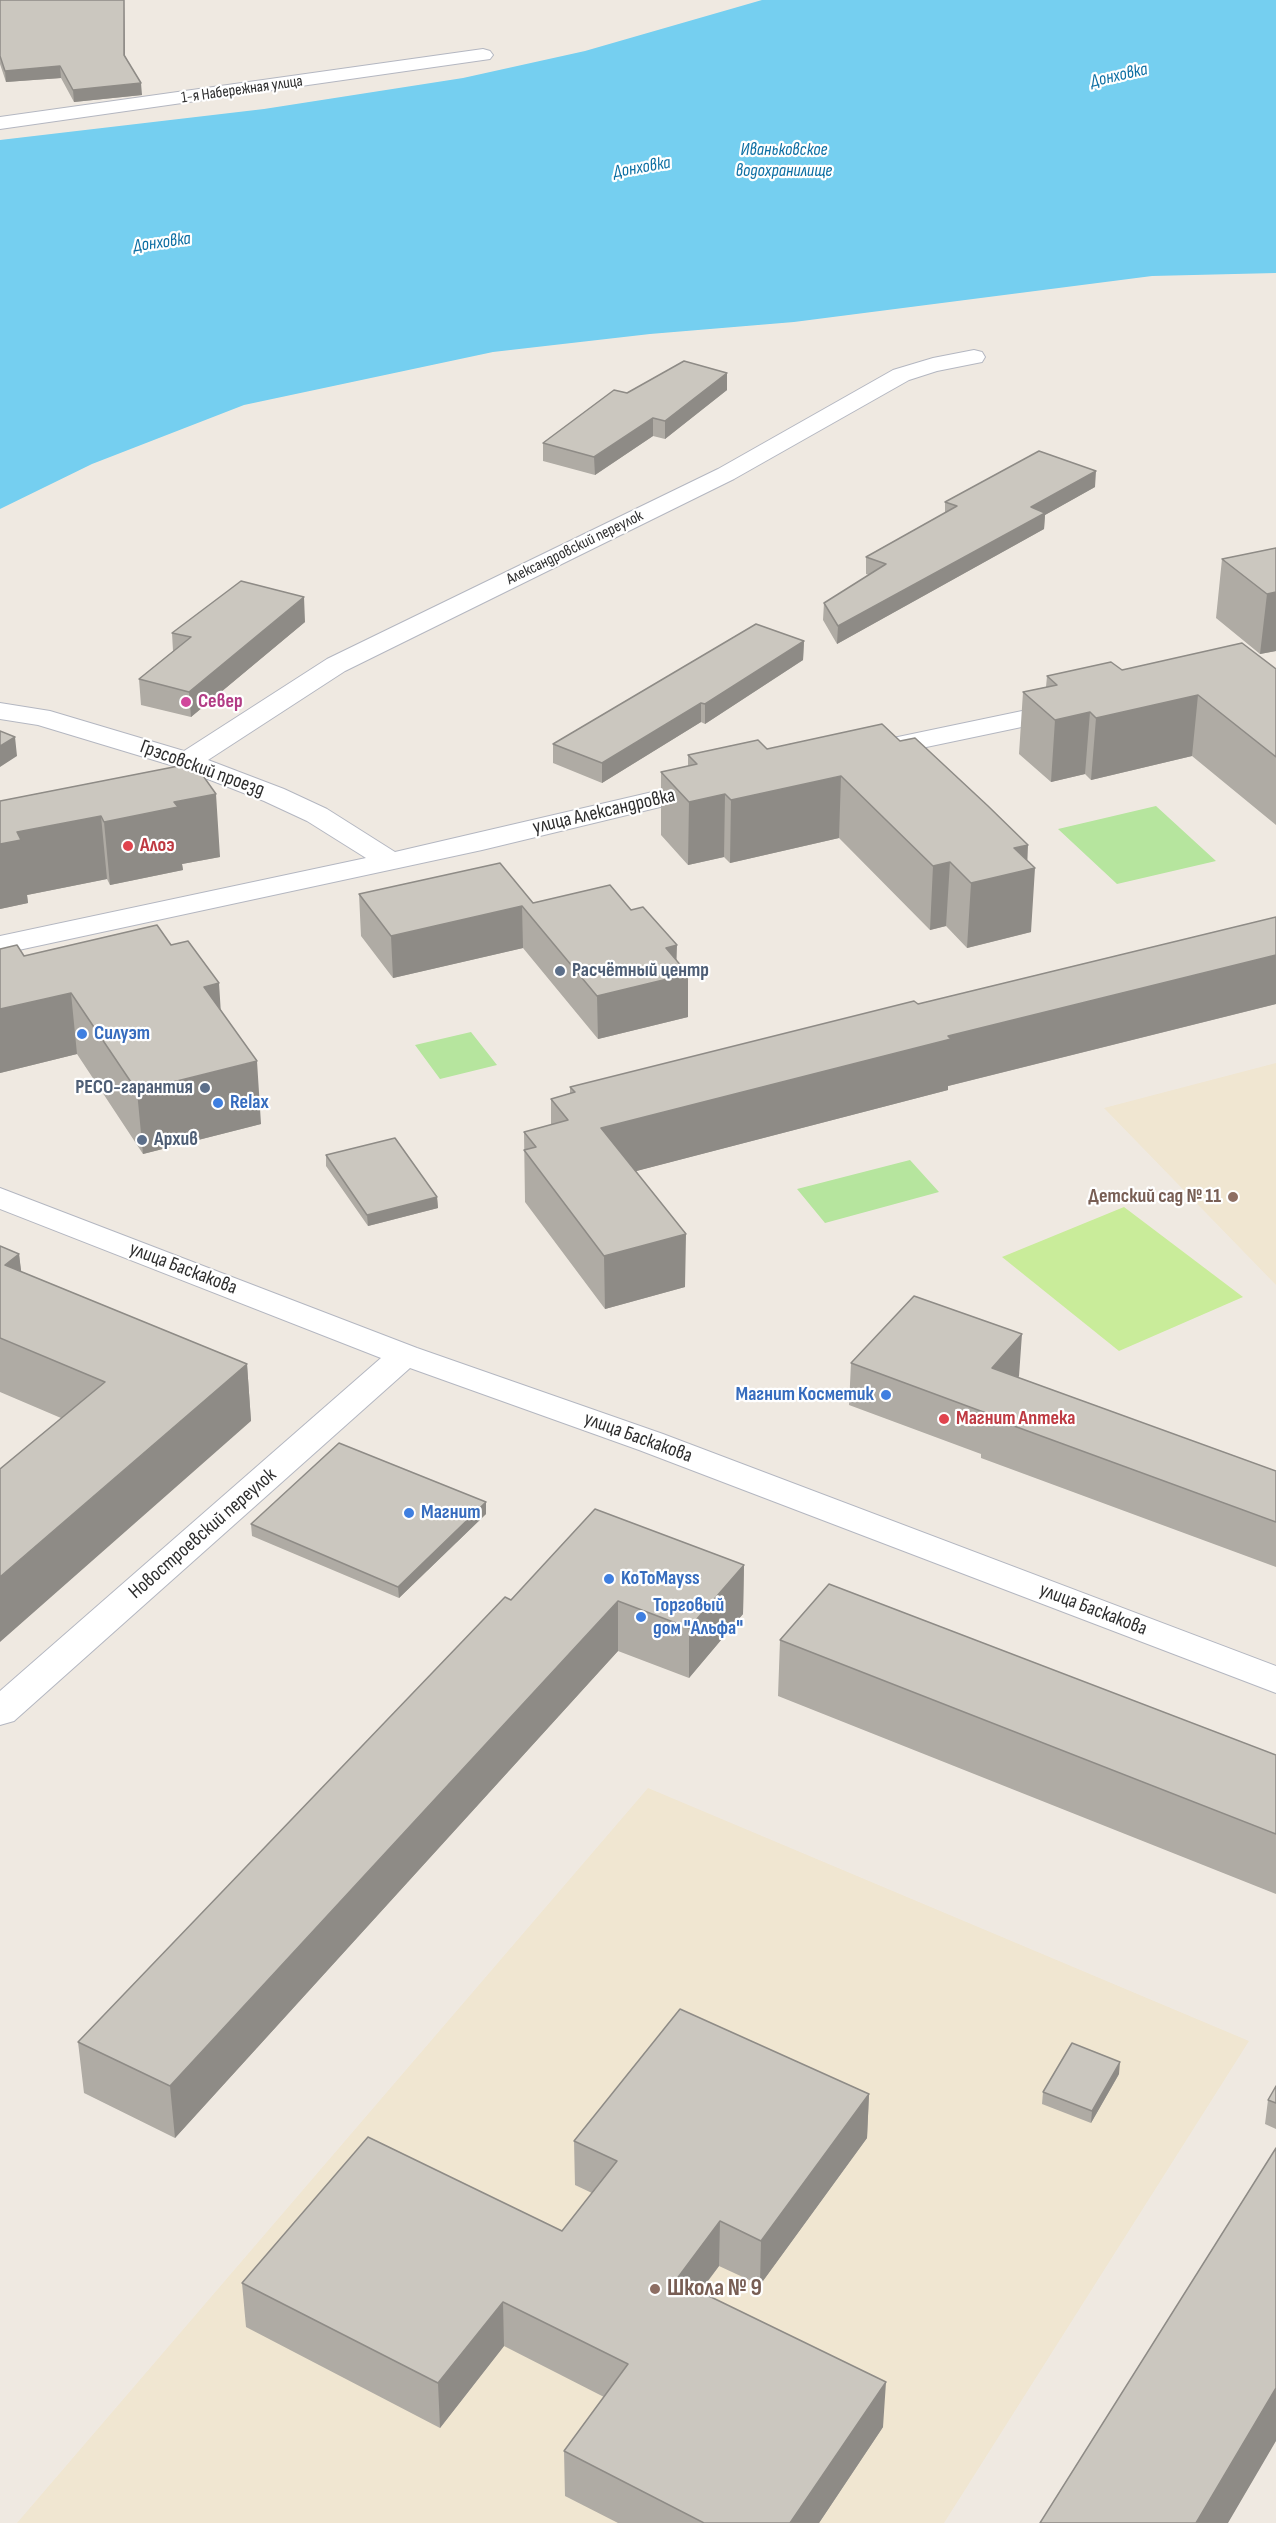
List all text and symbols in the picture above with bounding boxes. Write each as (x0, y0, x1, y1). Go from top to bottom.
water label: Донховка (1088, 59, 1150, 93)
street label: 1-я Набережная улица (180, 72, 304, 108)
water label: Иваньковское водохранилище (736, 139, 832, 182)
water label: Донховка (612, 152, 672, 184)
water label: Донховка (132, 228, 192, 258)
street label: Александровский переулок (504, 507, 646, 589)
place label: Север (198, 690, 243, 714)
marker: Север (179, 695, 193, 709)
street label: Грэсовский проезд (137, 735, 267, 803)
street label: улица Александровка (530, 784, 678, 840)
place label: Алоэ (140, 834, 175, 858)
marker: Алоэ (121, 839, 135, 853)
place label: Расчётный центр (572, 959, 709, 983)
marker: Расчётный центр (553, 964, 567, 978)
place label: Силуэт (94, 1022, 150, 1046)
marker: Силуэт (75, 1027, 89, 1041)
place label: РЕСО-гарантия (75, 1076, 193, 1100)
marker: РЕСО-гарантия (198, 1081, 212, 1095)
place label: Relax (230, 1091, 269, 1115)
marker: Relax (211, 1096, 225, 1110)
place label: Архив (154, 1128, 198, 1152)
marker: Архив (135, 1133, 149, 1147)
place label: Детский сад № 11 (1088, 1185, 1221, 1209)
marker: Детский сад № 11 (1226, 1190, 1240, 1204)
street label: улица Баскакова (126, 1237, 240, 1301)
place label: Магнит Косметик (736, 1383, 874, 1407)
marker: Магнит Косметик (879, 1388, 893, 1402)
street label: улица Баскакова (581, 1407, 695, 1469)
place label: Магнит Аптека (956, 1407, 1075, 1431)
marker: Магнит Аптека (937, 1412, 951, 1426)
street label: Новостроевский переулок (124, 1463, 282, 1605)
place label: Магнит (421, 1501, 480, 1525)
marker: Магнит (402, 1506, 416, 1520)
place label: KoToMayss (621, 1567, 700, 1591)
marker: KoToMayss (602, 1572, 616, 1586)
street label: улица Баскакова (1036, 1578, 1150, 1642)
place label: Торговый дом "Альфа" (653, 1594, 743, 1641)
marker: Торговый дом "Альфа" (634, 1610, 648, 1624)
place label: Школа № 9 (667, 2275, 762, 2303)
marker: Школа № 9 (648, 2282, 662, 2296)

